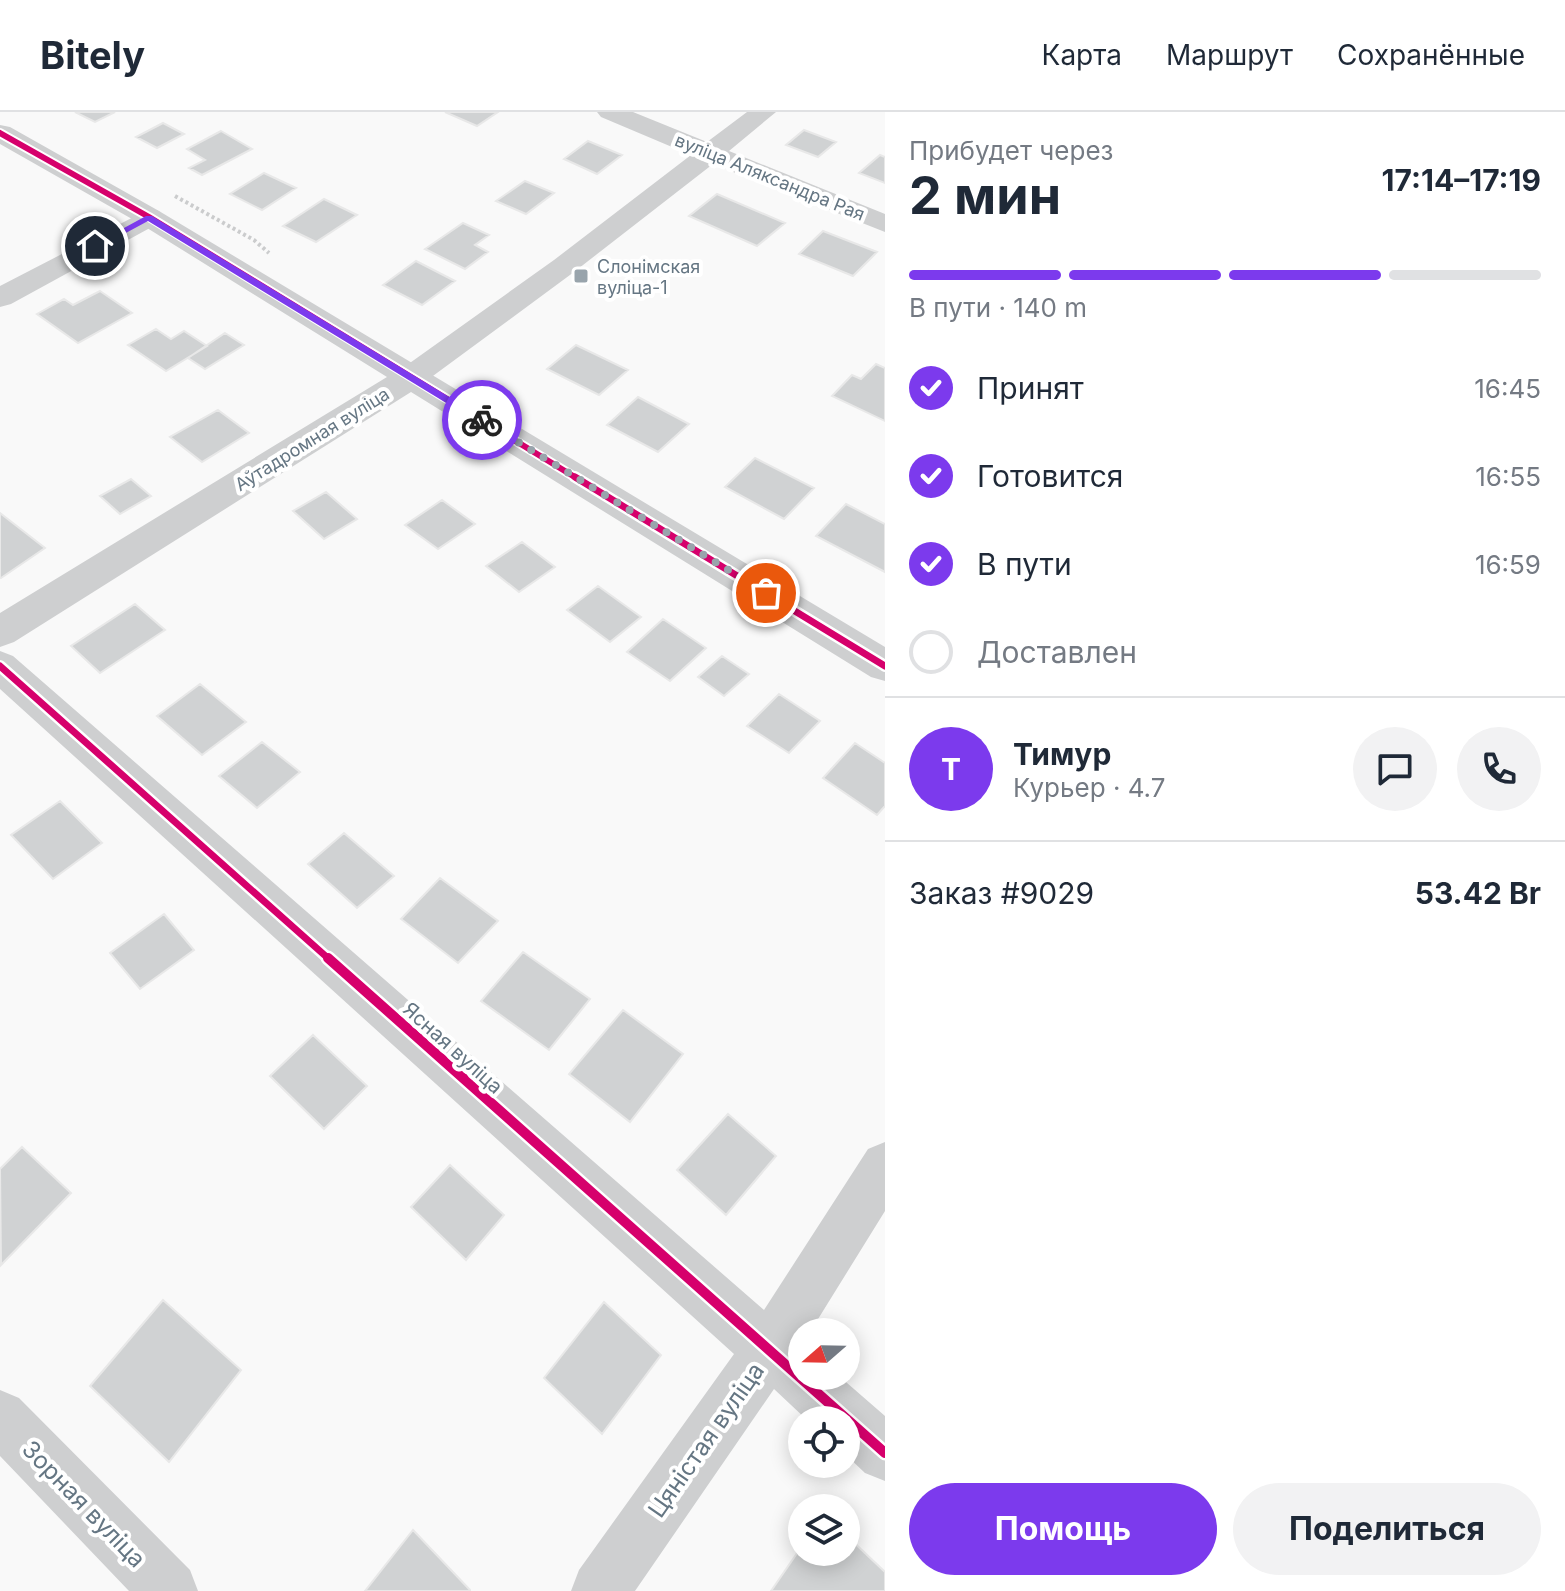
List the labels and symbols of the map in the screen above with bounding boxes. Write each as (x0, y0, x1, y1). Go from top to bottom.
street label: вуліца Аляксандра Рая (672, 129, 868, 225)
pin (61, 212, 129, 280)
place label: Слонімская вуліца-1 (597, 256, 700, 298)
marker: Слонімская вуліца-1 (572, 267, 590, 285)
courier (442, 380, 522, 460)
street label: Аўтадромная вуліца (231, 383, 393, 495)
pin (732, 559, 800, 627)
street label: Ясная вуліца (398, 997, 508, 1099)
north arrow (788, 1318, 860, 1390)
street label: Цяністая вуліца (642, 1357, 770, 1523)
street label: Зорная вуліца (16, 1435, 152, 1573)

